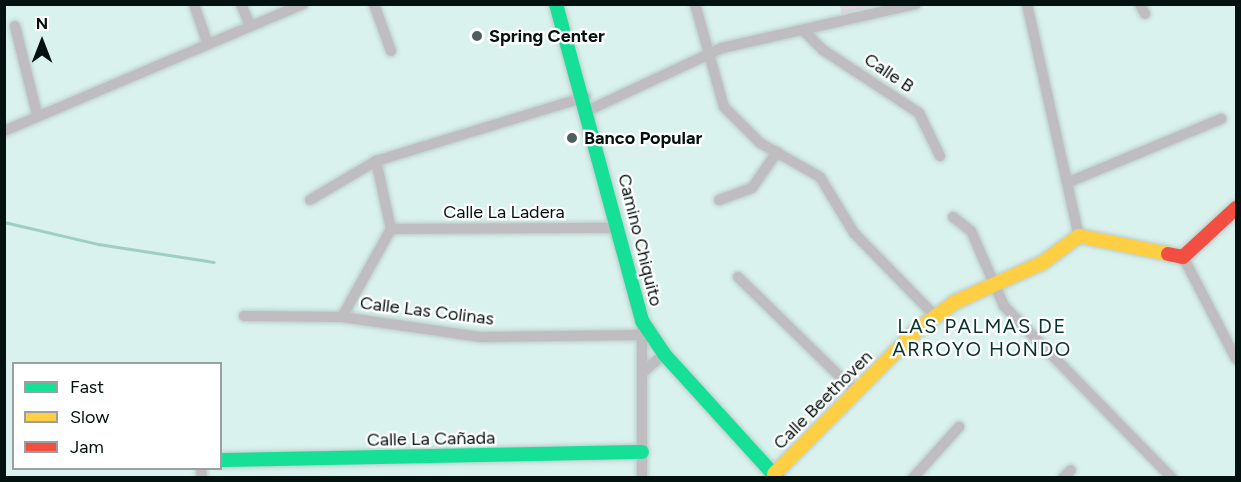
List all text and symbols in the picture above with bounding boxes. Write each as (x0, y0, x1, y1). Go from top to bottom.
north arrow (12, 12, 72, 72)
text: N (36, 14, 48, 33)
place label: Spring Center (489, 25, 605, 47)
marker: Spring Center (470, 29, 484, 43)
street label: Calle B (860, 49, 918, 97)
place label: Banco Popular (584, 127, 702, 149)
marker: Banco Popular (565, 131, 579, 145)
street label: Camino Chiquito (613, 172, 667, 308)
street label: Calle La Ladera (443, 201, 565, 223)
street label: Calle Las Colinas (359, 292, 495, 330)
district label: LAS PALMAS DE ARROYO HONDO (892, 315, 1072, 362)
street label: Calle Beethoven (769, 346, 877, 454)
legend (12, 362, 222, 470)
text: Fast (70, 376, 104, 398)
text: Slow (70, 406, 109, 428)
street label: Calle La Cañada (367, 427, 495, 451)
text: Jam (70, 436, 104, 458)

